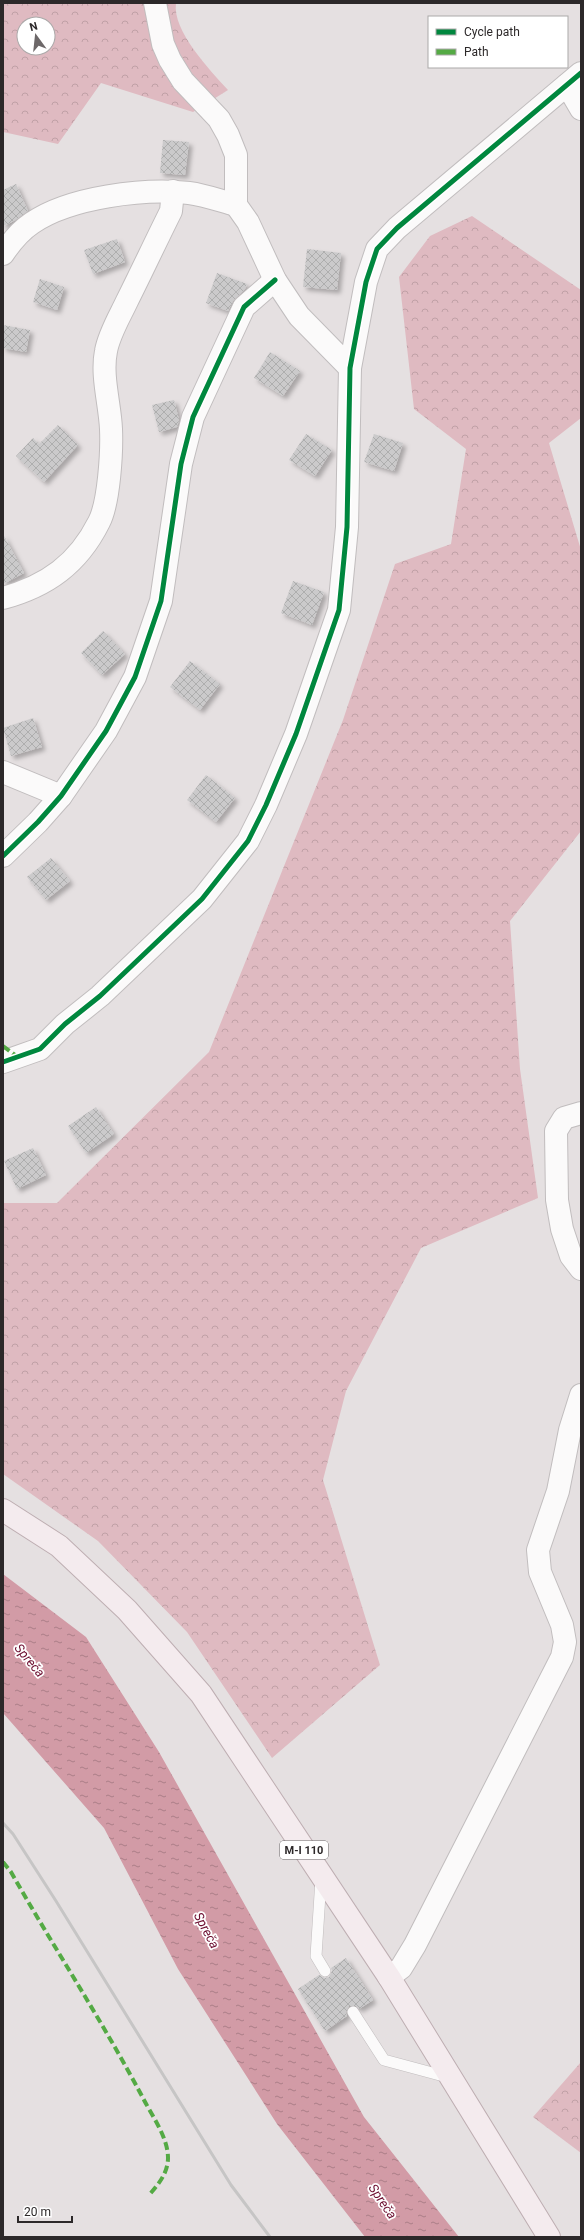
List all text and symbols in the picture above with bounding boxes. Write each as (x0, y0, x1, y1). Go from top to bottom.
north arrow (16, 16, 56, 56)
legend (428, 16, 568, 68)
text: N (28, 19, 39, 34)
text: Cycle path (464, 25, 520, 39)
text: Path (464, 45, 489, 59)
water label: Spreča (11, 1641, 48, 1680)
road number: M-I 110 (280, 1841, 328, 1859)
water label: Spreča (191, 1910, 222, 1951)
water label: Spreča (365, 2181, 400, 2222)
scale bar (18, 2198, 72, 2224)
text: 20 m (24, 2205, 51, 2219)

